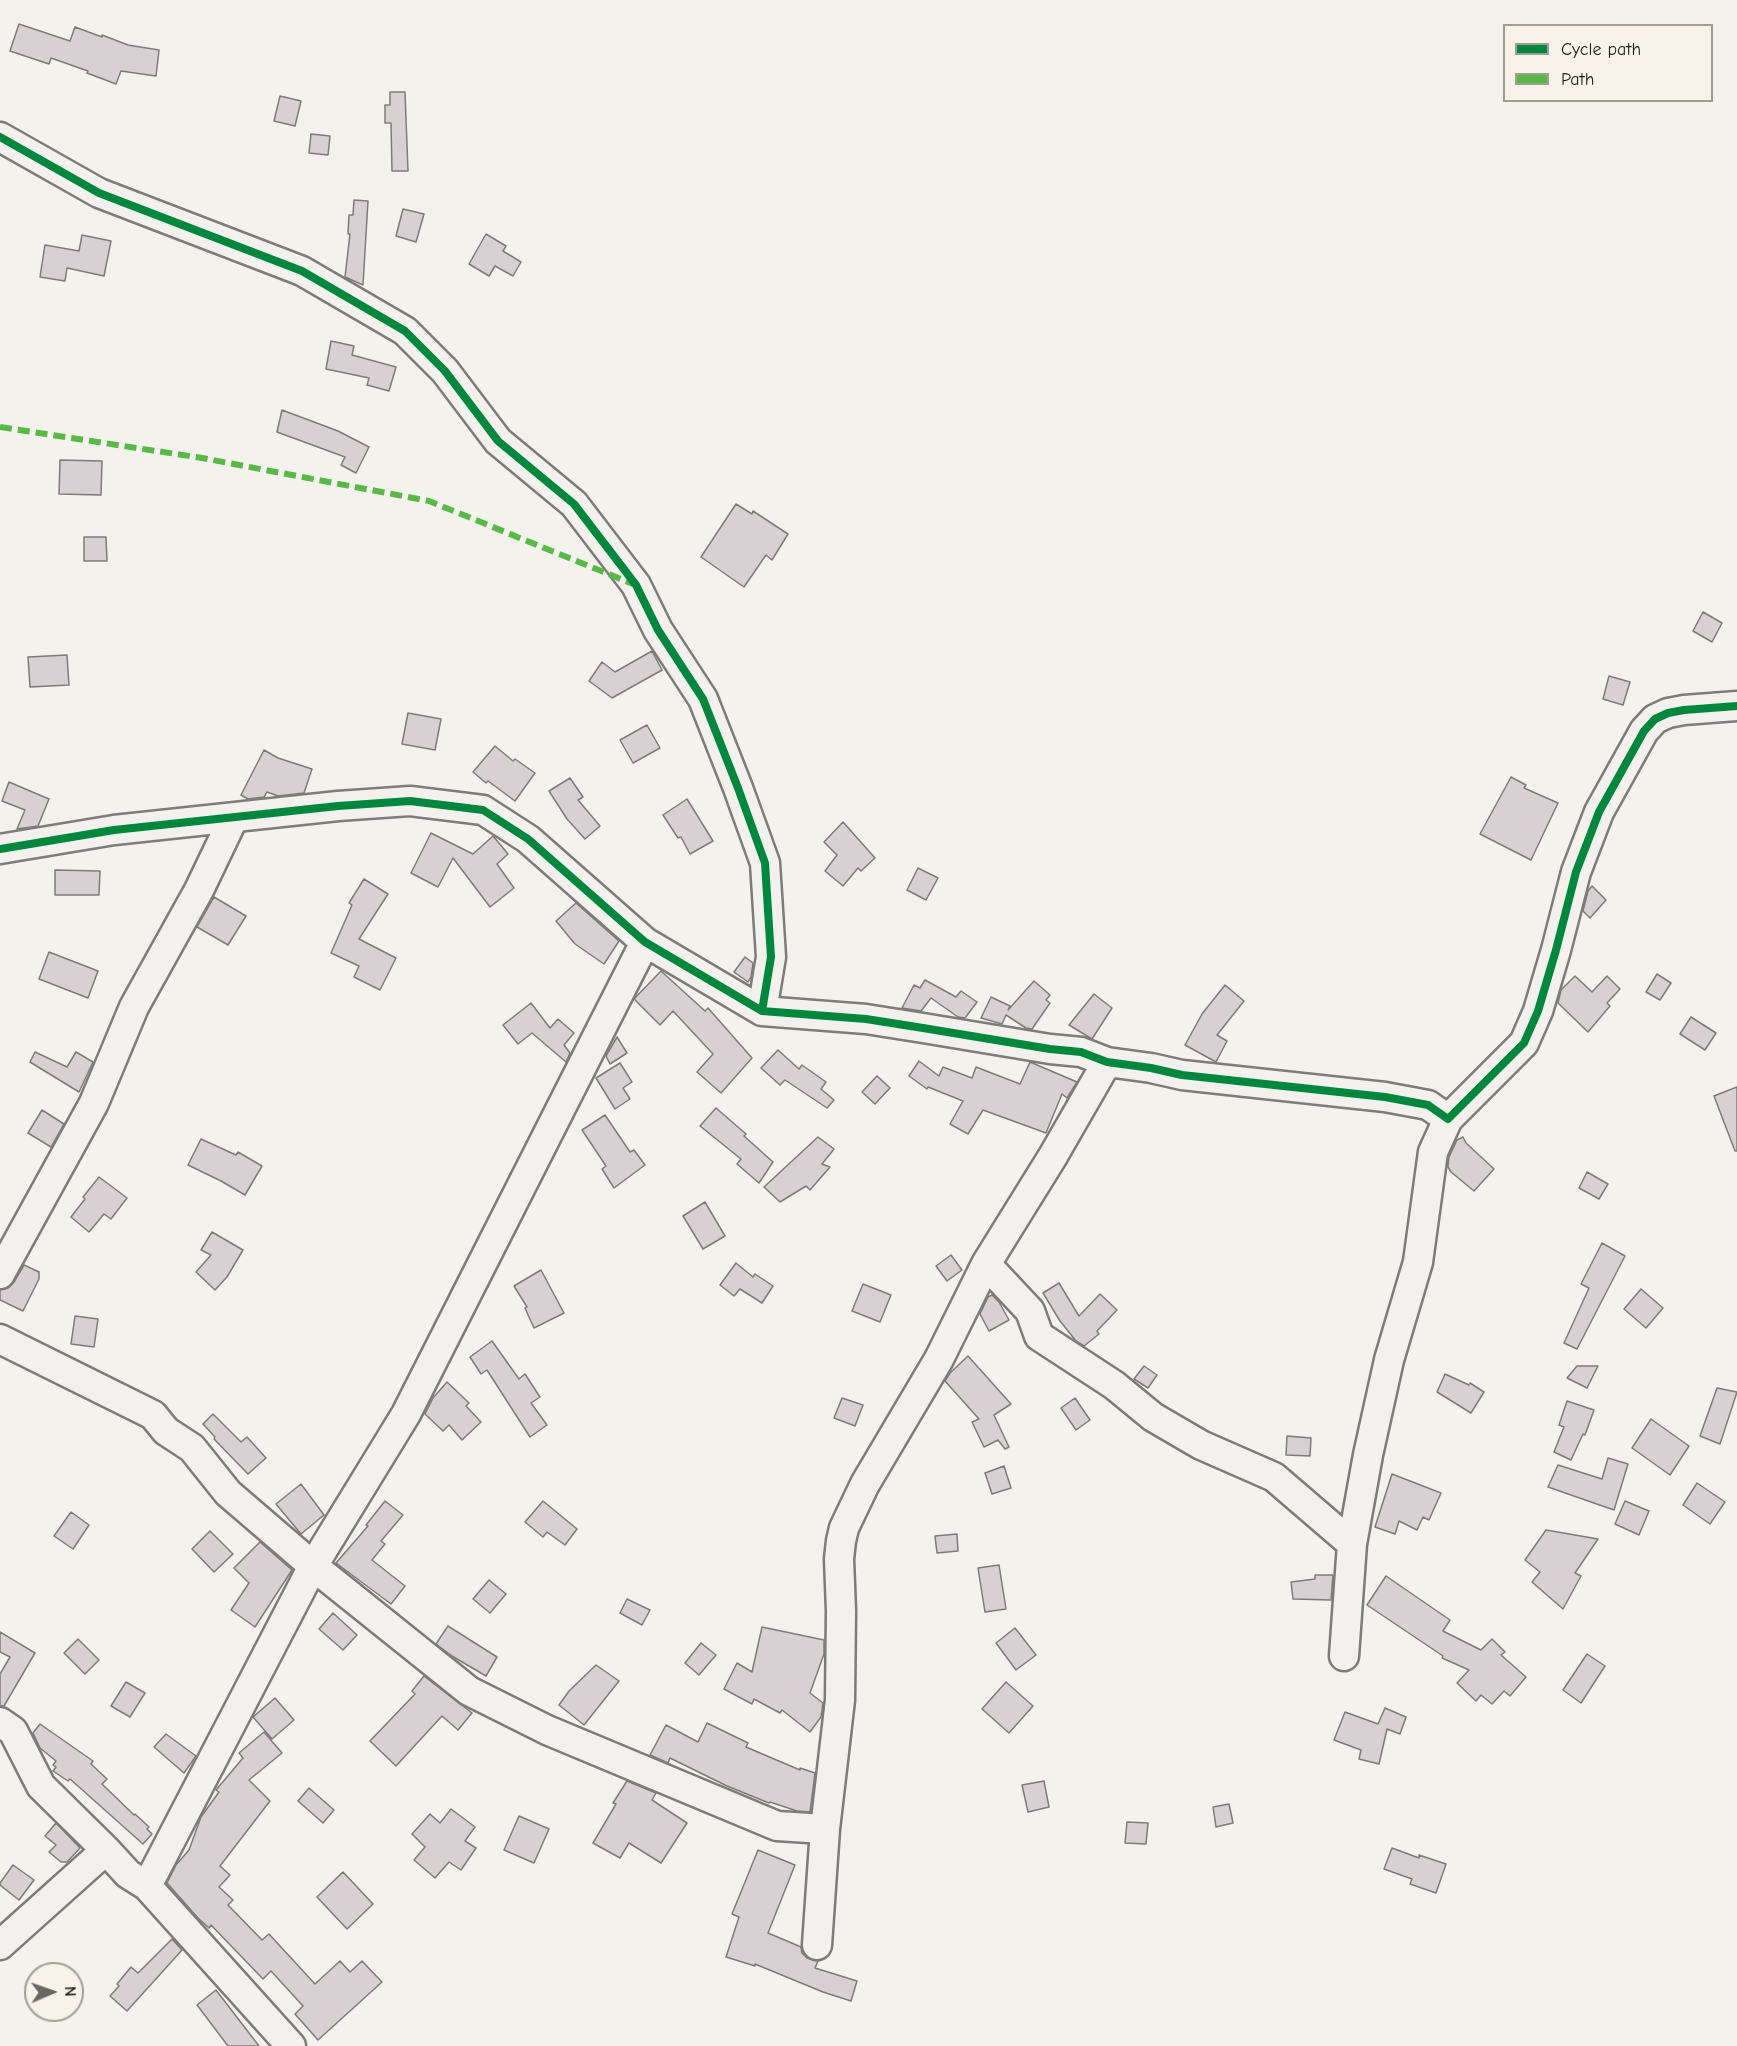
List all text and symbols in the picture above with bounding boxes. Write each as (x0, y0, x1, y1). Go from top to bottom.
legend (1503, 24, 1713, 102)
text: Cycle path (1561, 39, 1641, 60)
text: Path (1561, 69, 1594, 90)
north arrow (24, 1962, 84, 2022)
text: N (61, 1986, 79, 1997)

